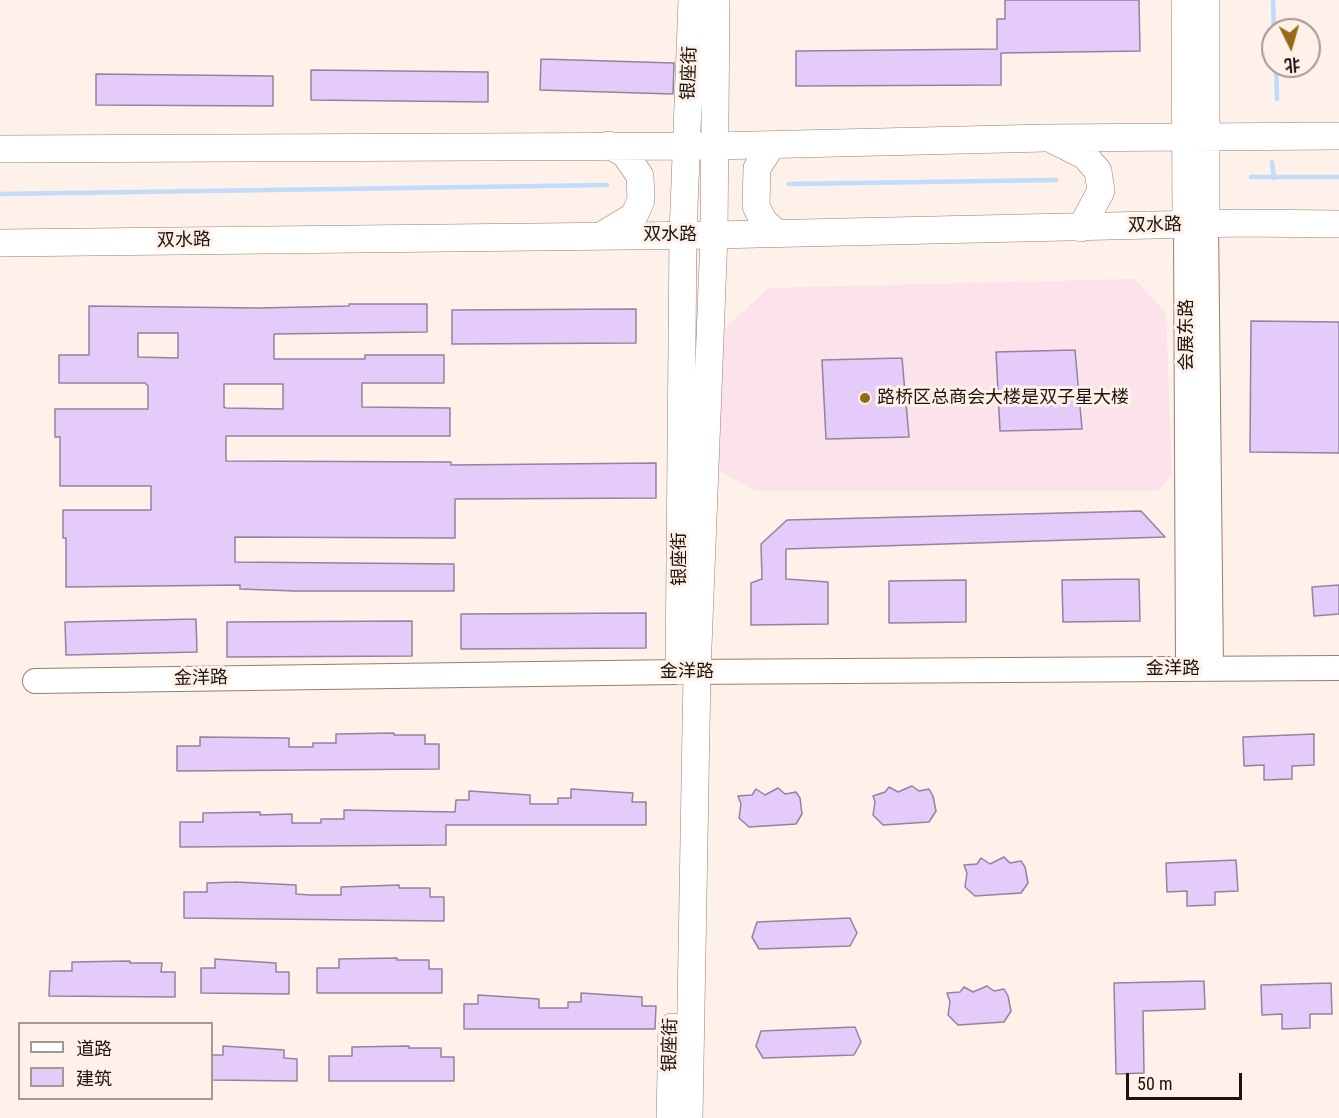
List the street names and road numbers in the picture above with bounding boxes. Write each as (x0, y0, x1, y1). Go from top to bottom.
street label: 银座街 (678, 46, 702, 100)
street label: 双水路 (1128, 215, 1182, 237)
street label: 双水路 (643, 224, 697, 246)
street label: 双水路 (157, 230, 211, 252)
street label: 会展东路 (1176, 299, 1198, 371)
street label: 银座街 (669, 532, 691, 586)
street label: 金洋路 (1146, 658, 1200, 680)
street label: 金洋路 (660, 661, 714, 683)
street label: 金洋路 (174, 668, 228, 690)
street label: 银座街 (660, 1018, 682, 1072)

